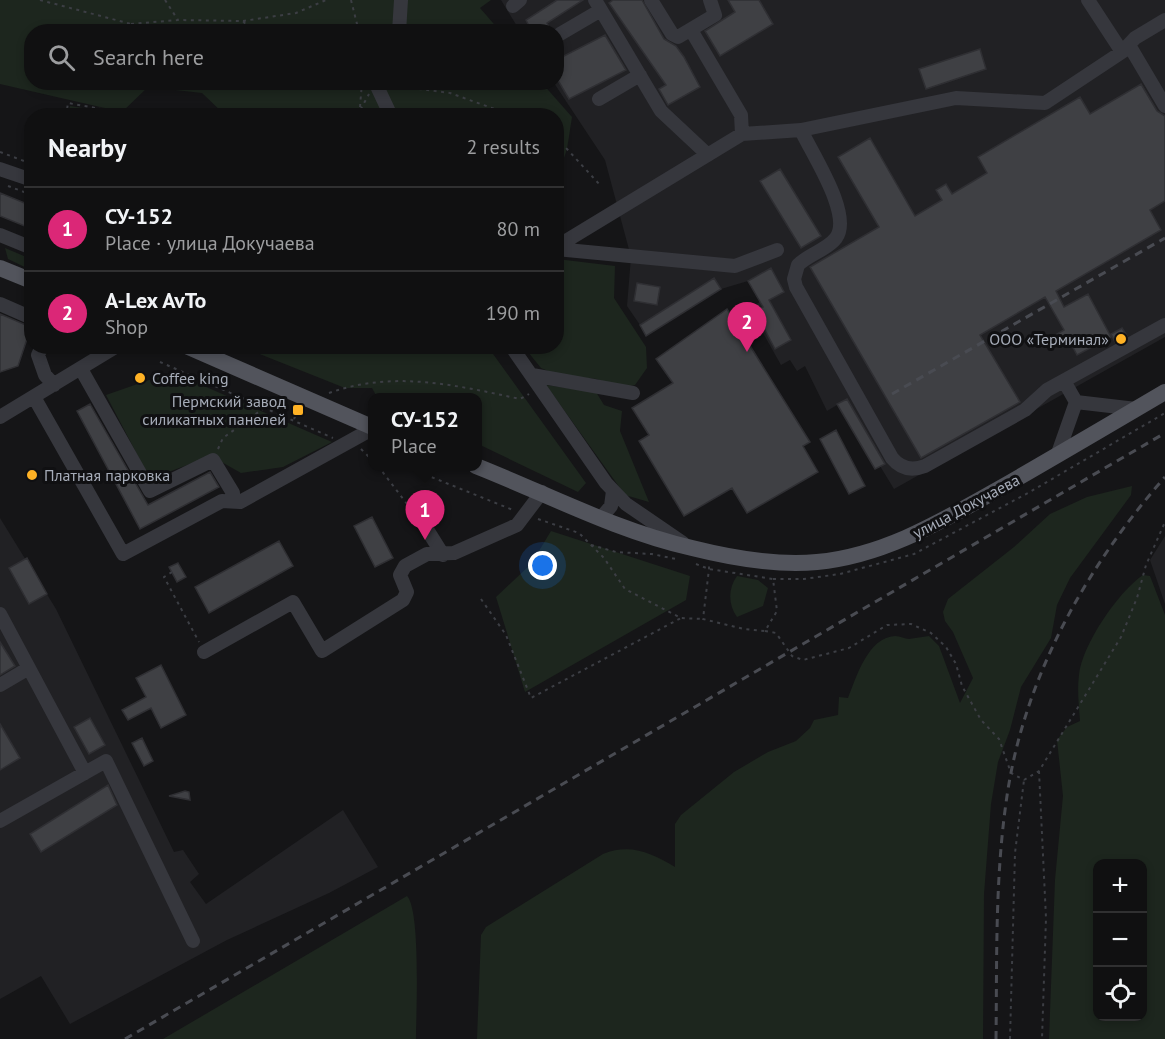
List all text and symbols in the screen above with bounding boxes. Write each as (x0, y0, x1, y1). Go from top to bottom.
search box (24, 24, 564, 90)
icon: search (45, 41, 78, 74)
text: Search here (93, 43, 204, 71)
text: Nearby (48, 131, 126, 164)
text: 2 results (467, 134, 540, 160)
text: СУ-152 (105, 202, 173, 230)
text: 1 (62, 216, 73, 242)
text: 80 m (497, 216, 540, 242)
text: Place · улица Докучаева (105, 230, 315, 256)
text: A-Lex AvTo (105, 286, 206, 314)
text: 2 (62, 300, 73, 326)
text: 190 m (486, 300, 540, 326)
pin: 2 (728, 302, 766, 352)
text: Shop (105, 314, 148, 340)
place label: ООО «Терминал» (989, 329, 1109, 349)
marker: ООО «Терминал» (1114, 332, 1128, 346)
place label: Coffee king (152, 368, 229, 388)
marker: Coffee king (133, 371, 147, 385)
place label: Пермский завод силикатных панелей (142, 391, 286, 429)
popup (368, 393, 482, 471)
marker: Пермский завод силикатных панелей (291, 403, 305, 417)
text: СУ-152 (391, 405, 459, 433)
text: Place (391, 433, 437, 459)
place label: Платная парковка (44, 465, 170, 485)
marker: Платная парковка (25, 468, 39, 482)
street label: улица Докучаева (909, 469, 1023, 543)
pin: 1 (406, 490, 444, 540)
your location (528, 551, 557, 580)
map controls (1093, 859, 1147, 1021)
button: + (1093, 859, 1147, 913)
button: − (1093, 913, 1147, 967)
button: locate (1093, 967, 1147, 1021)

